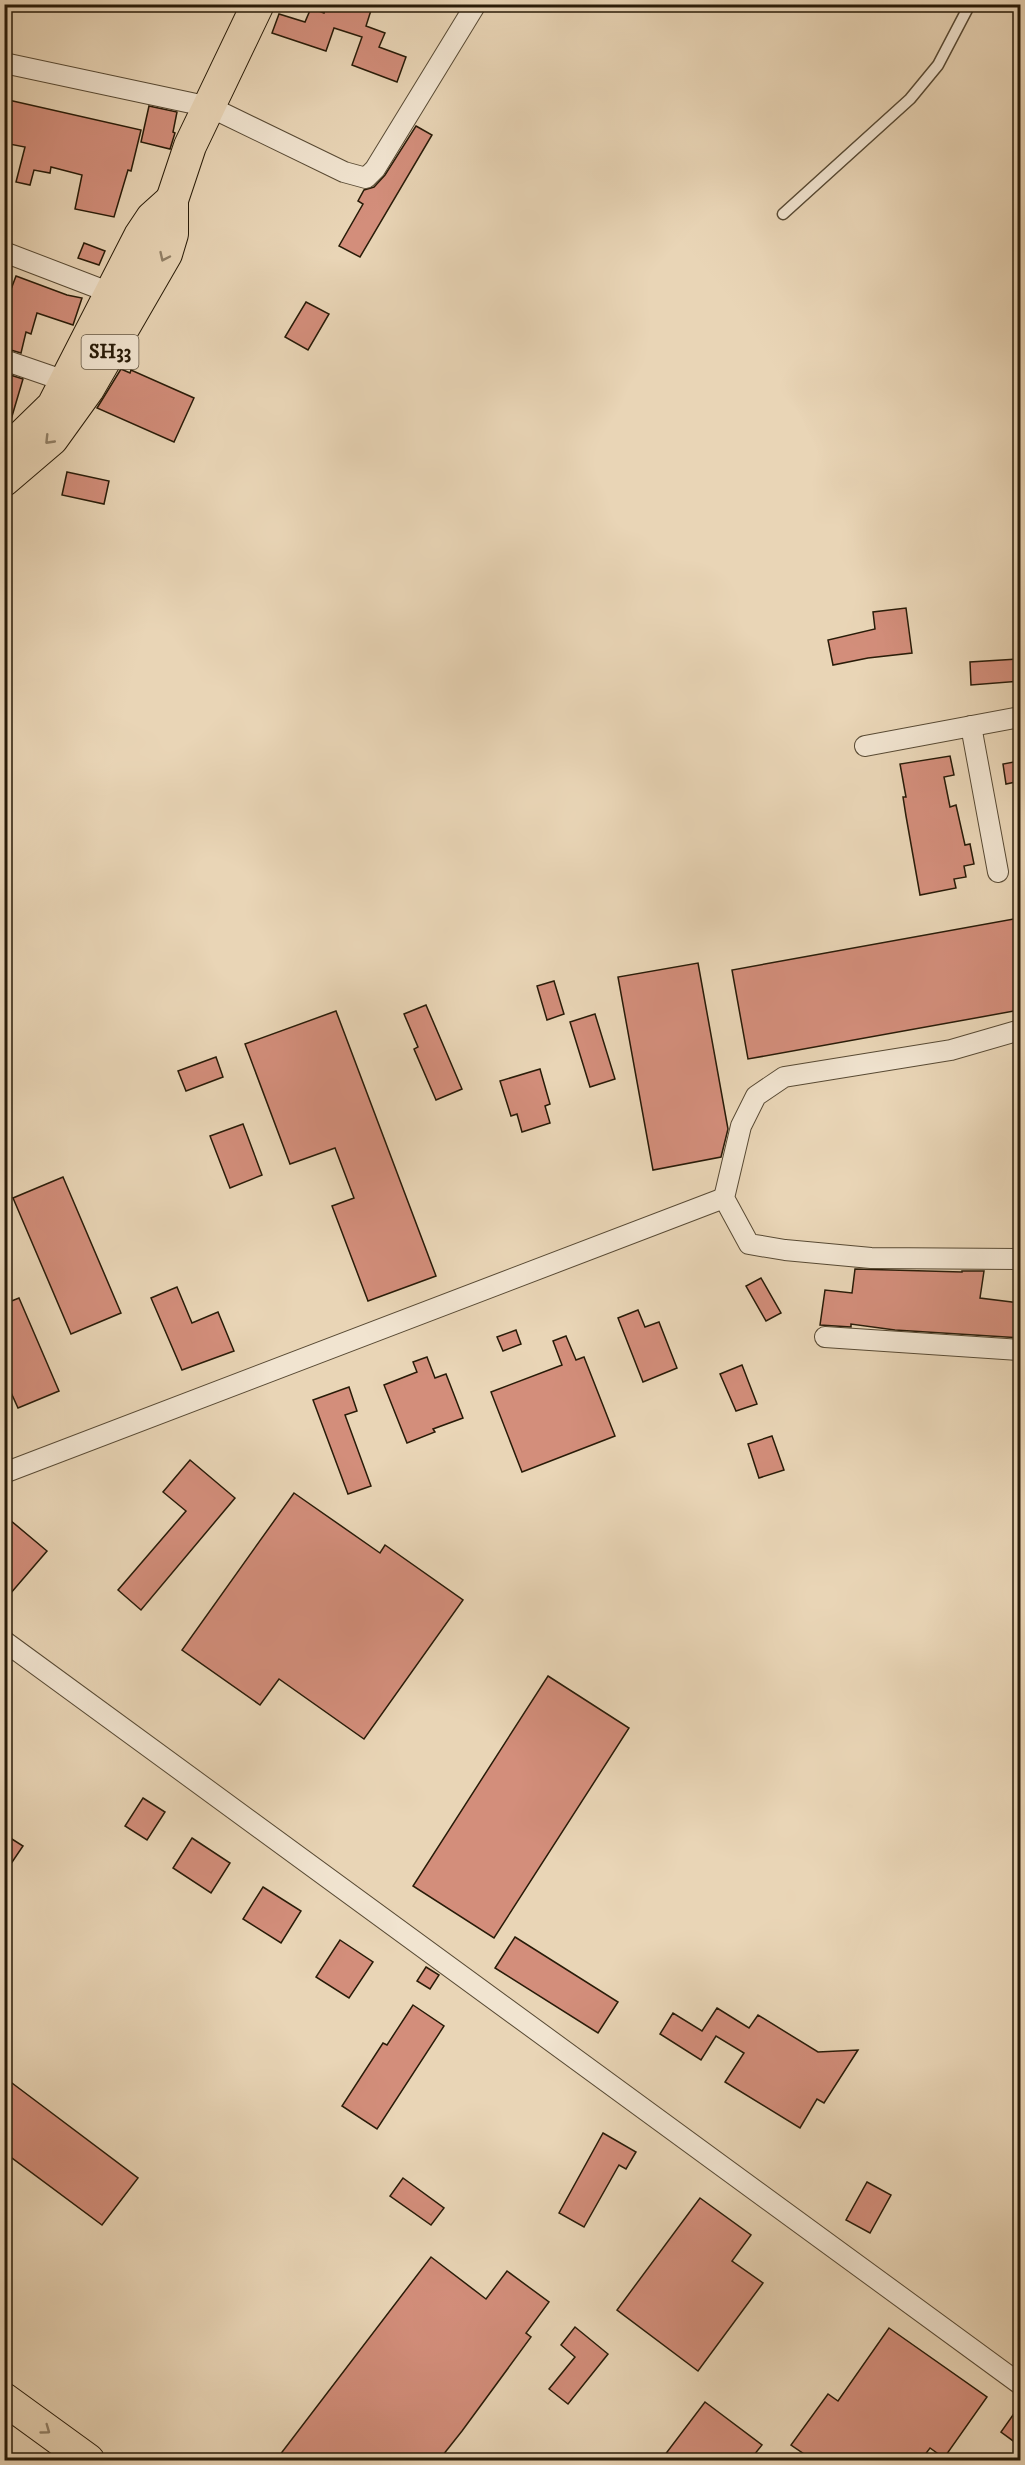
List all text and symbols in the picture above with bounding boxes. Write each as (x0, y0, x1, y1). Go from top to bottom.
one-way arrow (159, 251, 171, 262)
road number: SH33 (82, 335, 138, 369)
one-way arrow (46, 432, 57, 443)
one-way arrow (40, 2423, 51, 2434)

